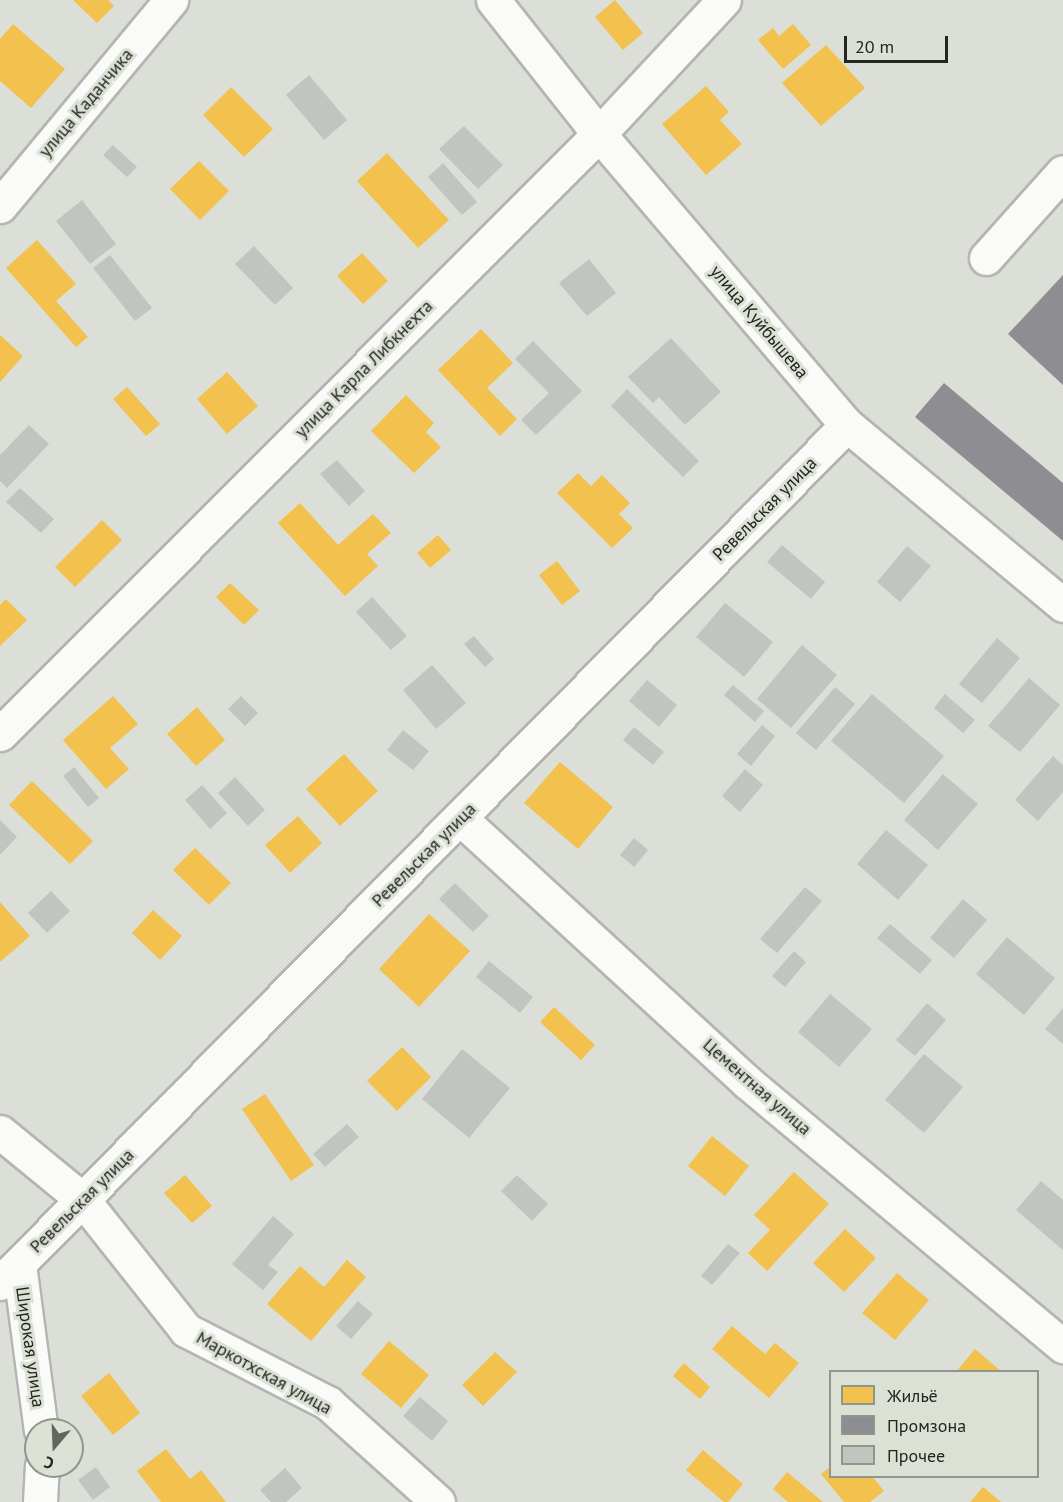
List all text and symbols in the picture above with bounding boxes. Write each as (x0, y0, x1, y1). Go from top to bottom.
scale bar (847, 24, 950, 62)
text: 20 m (855, 35, 894, 58)
street label: улица Каданчика (34, 44, 138, 162)
street label: улица Куйбышева (705, 261, 813, 383)
street label: улица Карла Либкнехта (291, 296, 437, 442)
street label: Ревельская улица (708, 452, 822, 566)
street label: Ревельская улица (367, 798, 481, 912)
street label: Цементная улица (698, 1034, 816, 1140)
street label: Ревельская улица (25, 1144, 139, 1258)
street label: Широкая улица (11, 1285, 49, 1409)
street label: Маркотхская улица (193, 1327, 335, 1419)
legend (829, 1370, 1039, 1478)
text: Жильё (887, 1384, 938, 1407)
text: Промзона (887, 1414, 966, 1437)
north arrow (24, 1418, 84, 1478)
text: Прочее (887, 1444, 945, 1467)
text: С (41, 1452, 56, 1474)

